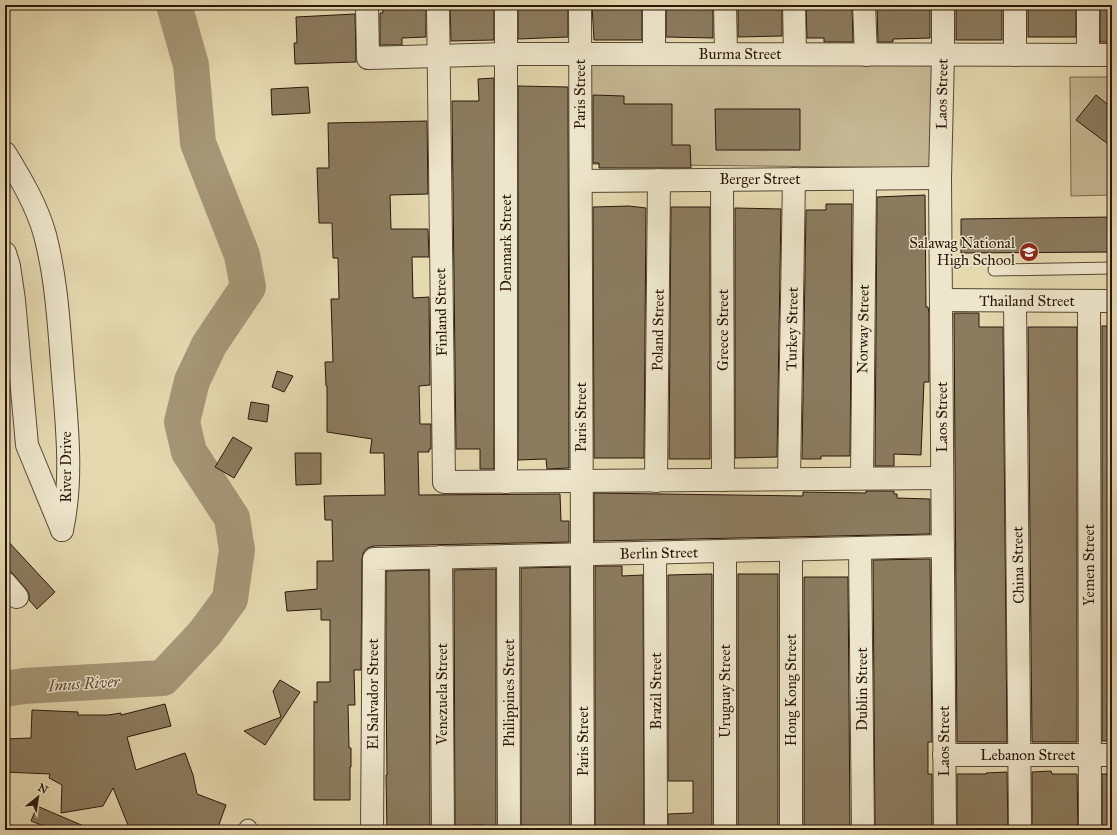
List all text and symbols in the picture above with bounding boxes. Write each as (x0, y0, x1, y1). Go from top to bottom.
street label: Burma Street (699, 45, 782, 63)
street label: Paris Street (571, 58, 589, 129)
street label: Laos Street (932, 58, 952, 130)
street label: Berger Street (719, 170, 801, 188)
street label: Denmark Street (497, 193, 515, 292)
place label: Salawag National High School (909, 234, 1016, 269)
school or university icon: Salawag National High School (1018, 241, 1040, 263)
street label: Finland Street (431, 267, 451, 356)
street label: Norway Street (853, 284, 873, 374)
street label: Turkey Street (782, 286, 802, 371)
street label: Poland Street (648, 288, 668, 371)
street label: Greece Street (714, 288, 732, 371)
street label: Thailand Street (979, 292, 1075, 310)
street label: Paris Street (572, 381, 590, 452)
street label: Laos Street (933, 381, 951, 453)
street label: River Drive (57, 431, 75, 503)
street label: Yemen Street (1080, 523, 1098, 606)
street label: China Street (1008, 525, 1028, 604)
street label: Berlin Street (620, 543, 699, 563)
street label: Hong Kong Street (782, 633, 800, 746)
street label: El Salvador Street (364, 637, 382, 750)
street label: Philippines Street (500, 638, 518, 747)
street label: Venezuela Street (433, 642, 451, 746)
street label: Uruguay Street (716, 643, 734, 738)
street label: Dublin Street (853, 646, 871, 731)
street label: Brazil Street (647, 652, 665, 730)
water label: Imus River (47, 671, 122, 696)
street label: Paris Street (574, 705, 592, 776)
street label: Laos Street (935, 705, 953, 777)
street label: Lebanon Street (980, 746, 1076, 764)
north arrow (18, 777, 58, 817)
text: N (35, 781, 51, 797)

